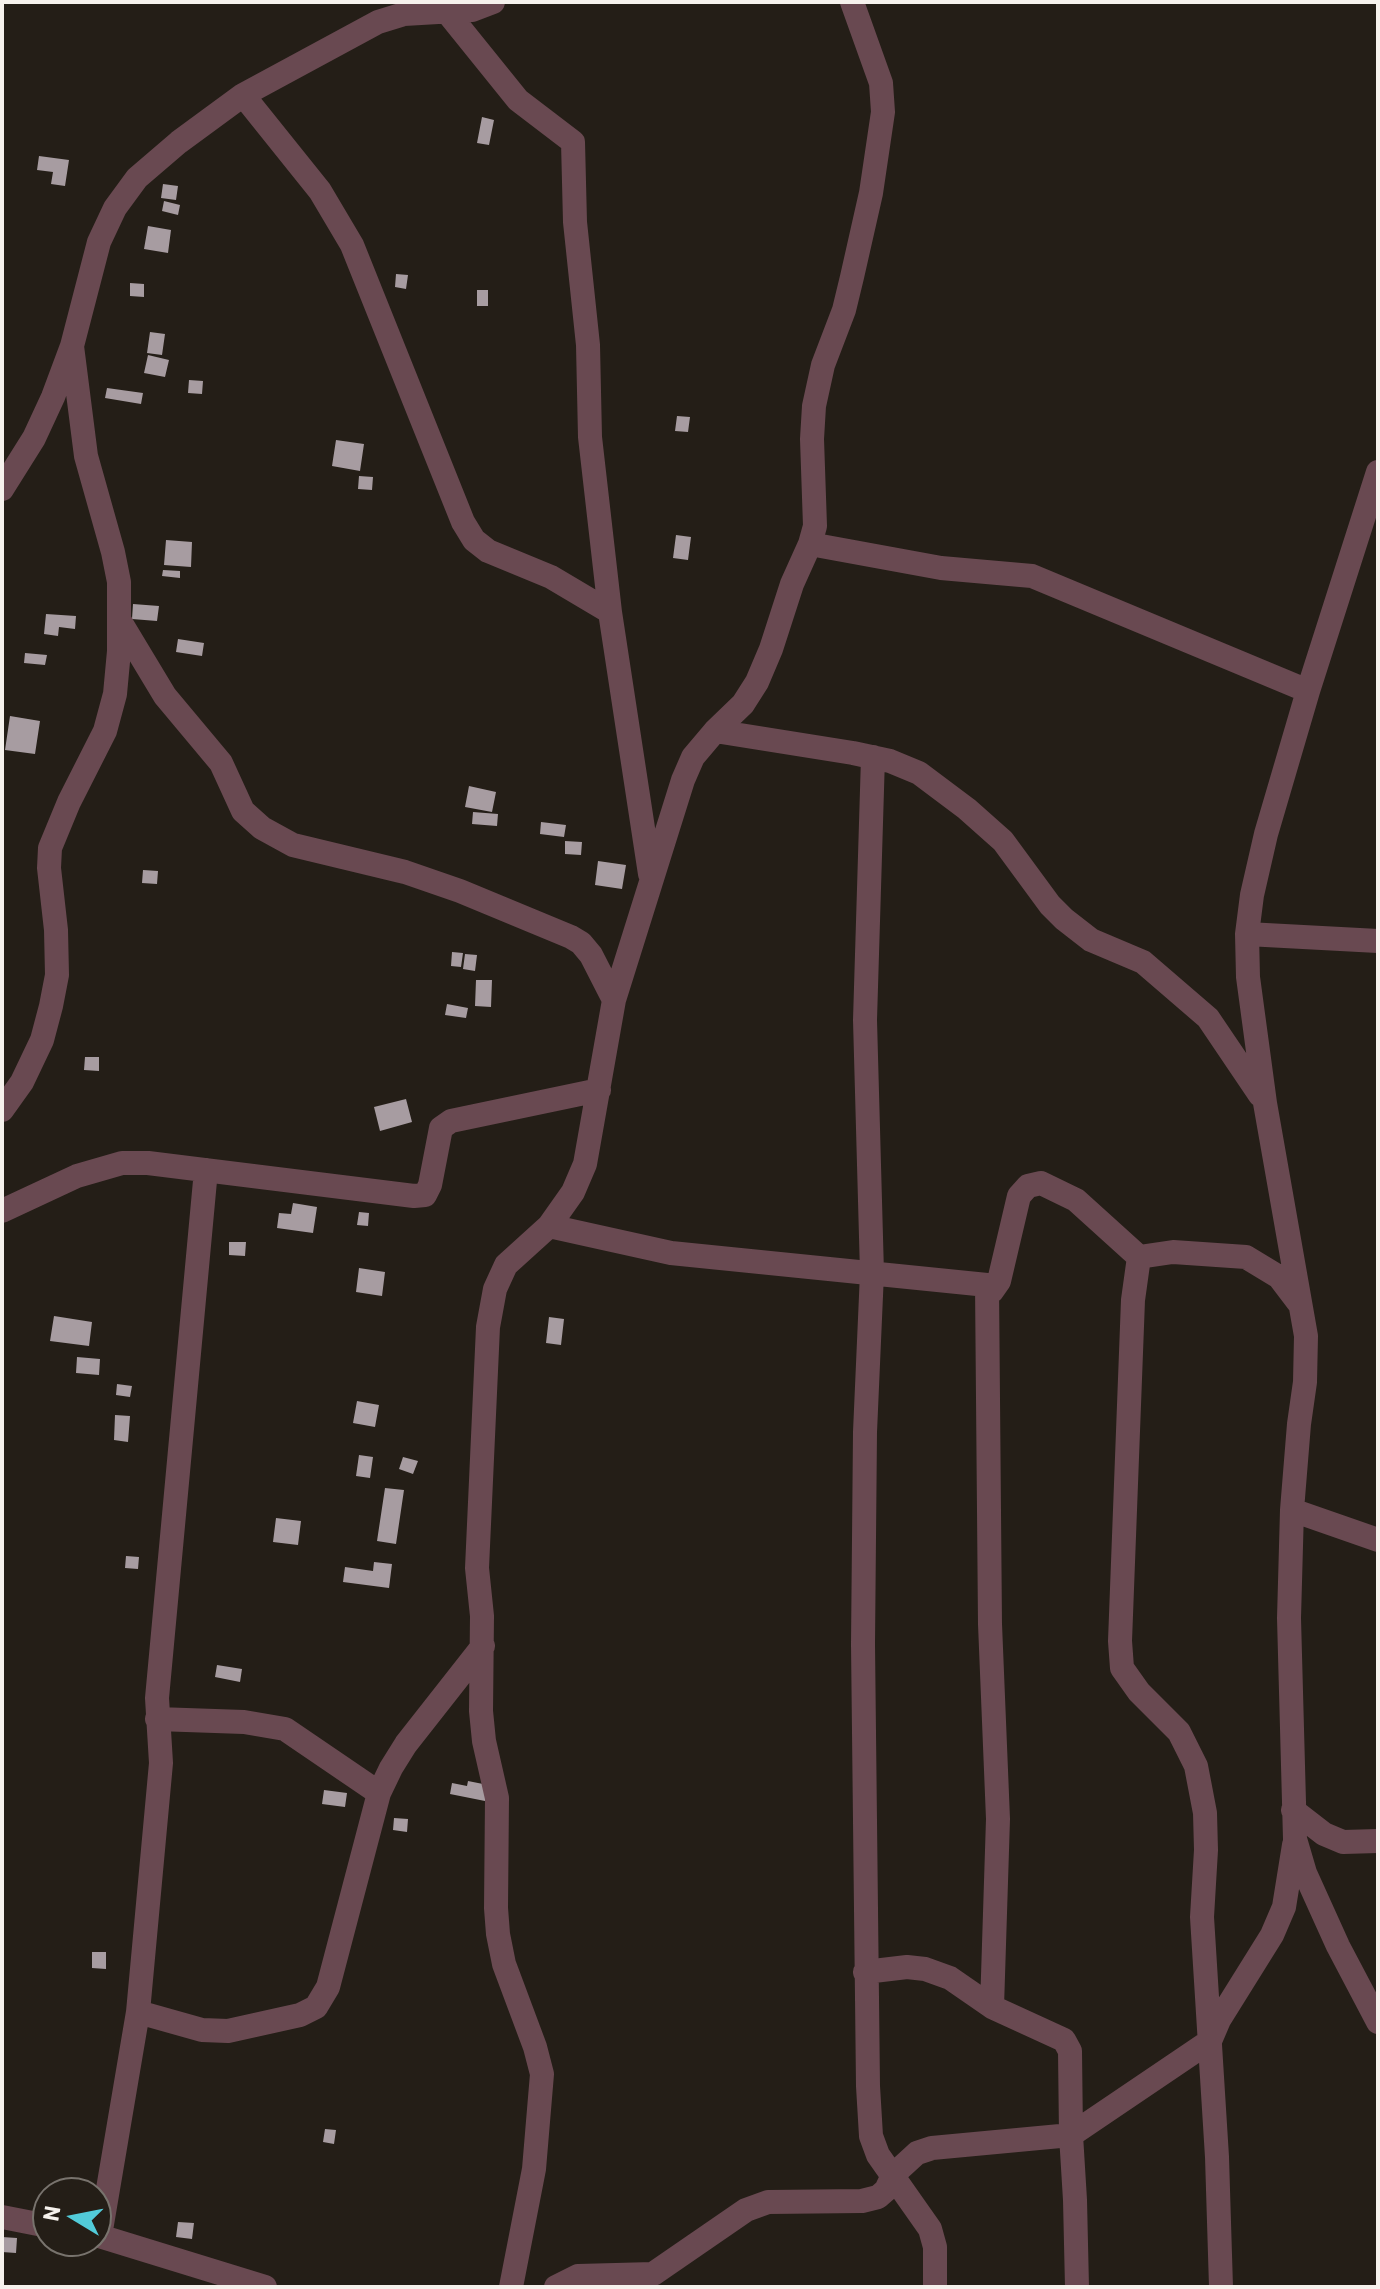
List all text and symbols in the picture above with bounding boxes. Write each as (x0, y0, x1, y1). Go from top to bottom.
north arrow (32, 2177, 112, 2257)
text: N (36, 2204, 64, 2223)

